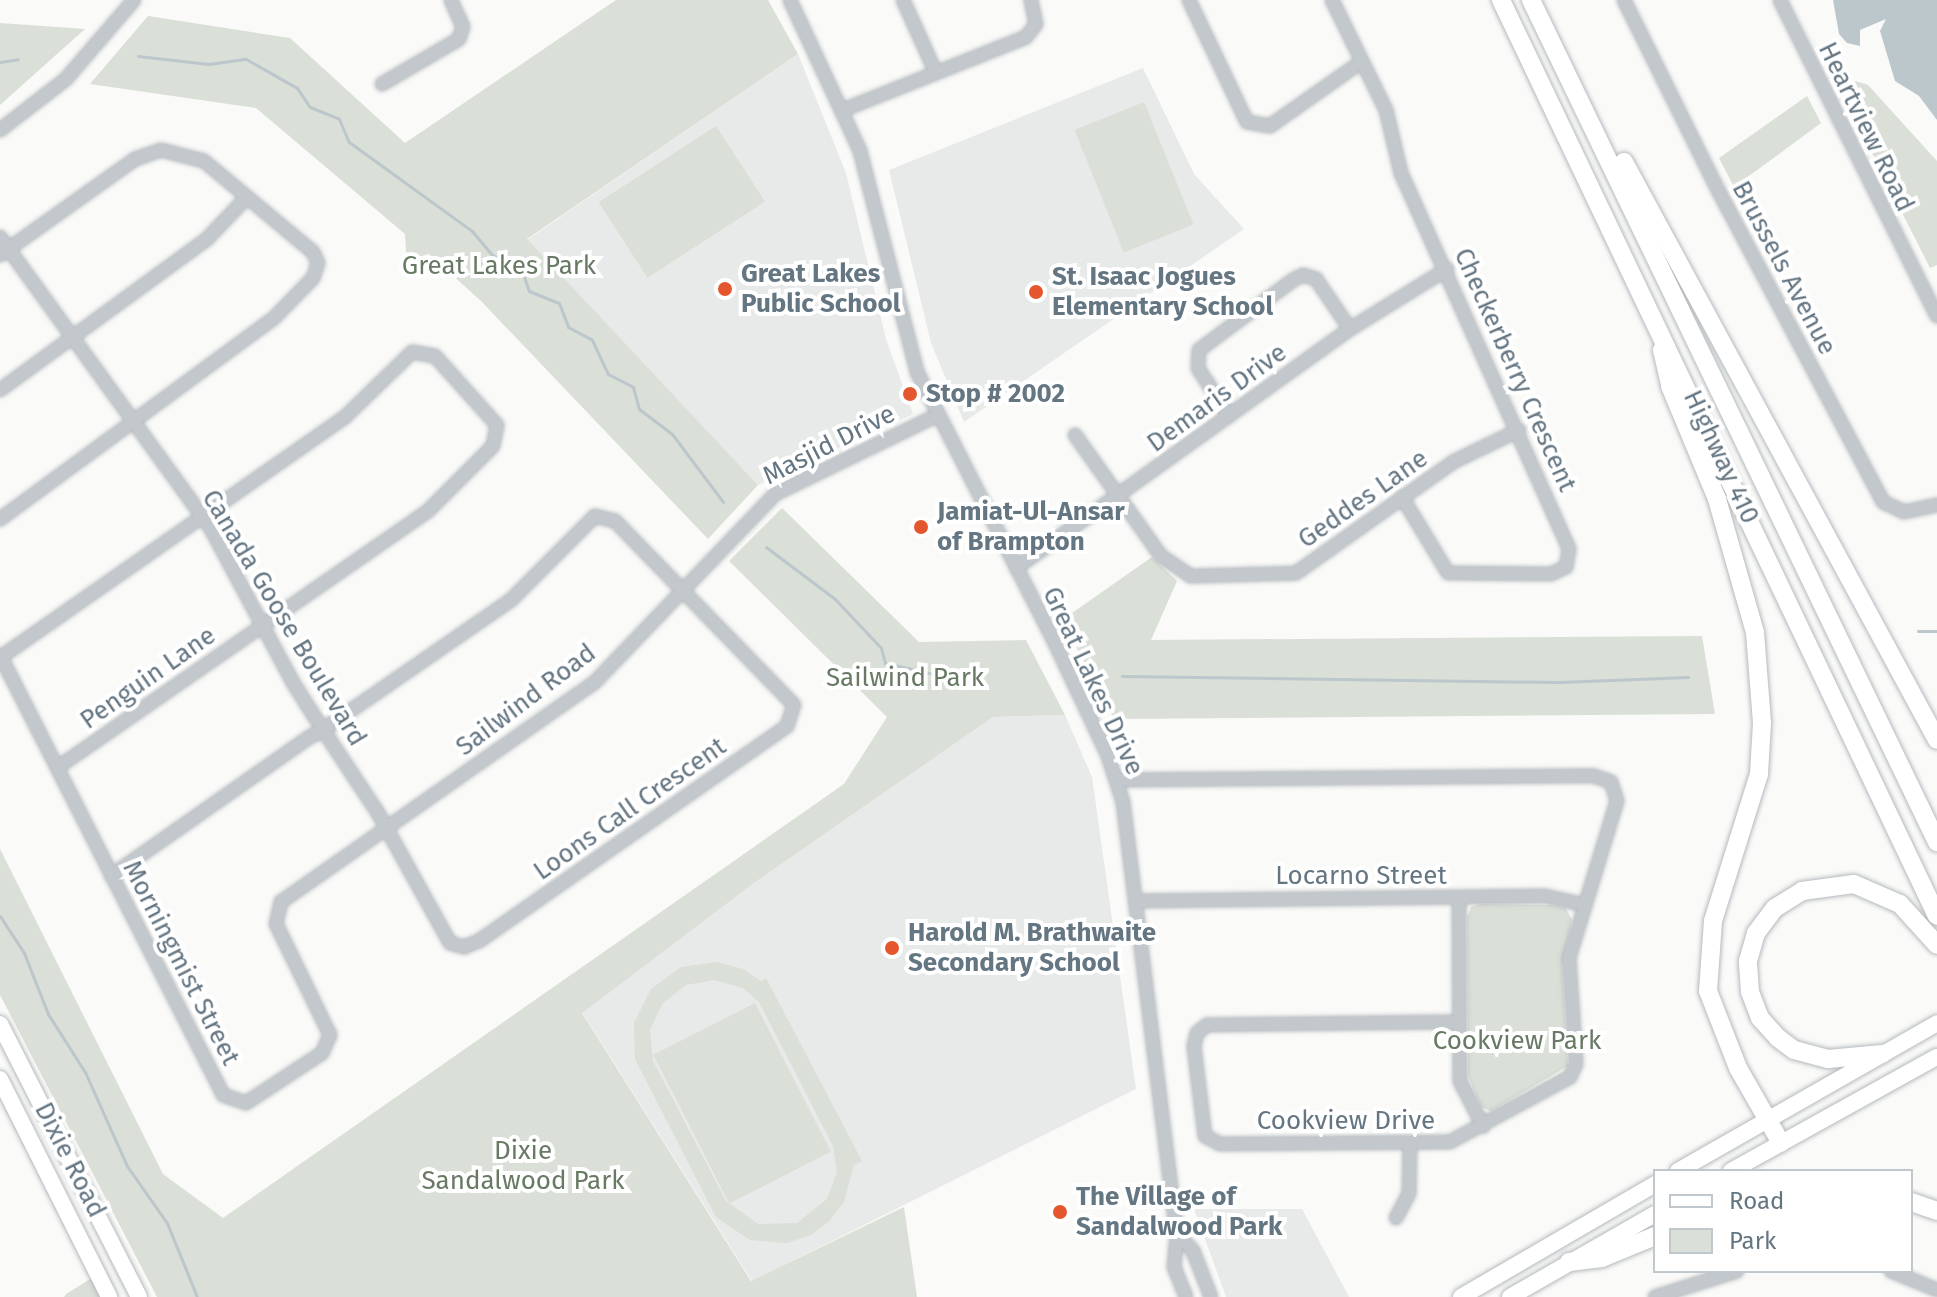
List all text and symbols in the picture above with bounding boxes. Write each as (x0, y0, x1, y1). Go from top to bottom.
street label: Heartview Road (1811, 37, 1921, 217)
street label: Brussels Avenue (1725, 176, 1843, 360)
street label: Checkerberry Crescent (1447, 243, 1583, 497)
park label: Great Lakes Park (402, 250, 596, 282)
place label: Great Lakes Public School (741, 258, 900, 320)
place label: St. Isaac Jogues Elementary School (1052, 261, 1273, 322)
marker: Great Lakes Public School (716, 280, 734, 298)
marker: St. Isaac Jogues Elementary School (1027, 283, 1045, 301)
street label: Demaris Drive (1141, 337, 1293, 459)
place label: Stop # 2002 (926, 378, 1065, 410)
marker: Stop # 2002 (901, 385, 919, 403)
street label: Highway 410 (1677, 385, 1765, 529)
street label: Masjid Drive (758, 398, 900, 492)
street label: Geddes Lane (1292, 443, 1434, 555)
street label: Canada Goose Boulevard (195, 484, 373, 752)
place label: Jamiat-Ul-Ansar of Brampton (937, 496, 1125, 558)
marker: Jamiat-Ul-Ansar of Brampton (912, 518, 930, 536)
street label: Great Lakes Drive (1036, 582, 1150, 780)
street label: Penguin Lane (74, 620, 222, 736)
street label: Sailwind Road (450, 637, 602, 763)
park label: Sailwind Park (826, 662, 984, 694)
street label: Loons Call Crescent (528, 731, 732, 887)
street label: Morningmist Street (116, 856, 246, 1070)
street label: Locarno Street (1275, 860, 1447, 892)
place label: Harold M. Brathwaite Secondary School (908, 917, 1156, 978)
marker: Harold M. Brathwaite Secondary School (883, 939, 901, 957)
park label: Cookview Park (1433, 1025, 1601, 1057)
street label: Dixie Road (28, 1097, 112, 1223)
street label: Cookview Drive (1257, 1105, 1435, 1137)
park label: Dixie Sandalwood Park (421, 1135, 625, 1196)
legend (1653, 1169, 1913, 1273)
place label: The Village of Sandalwood Park (1076, 1181, 1282, 1242)
text: Road (1729, 1187, 1784, 1215)
marker: The Village of Sandalwood Park (1051, 1203, 1069, 1221)
text: Park (1729, 1227, 1776, 1255)

